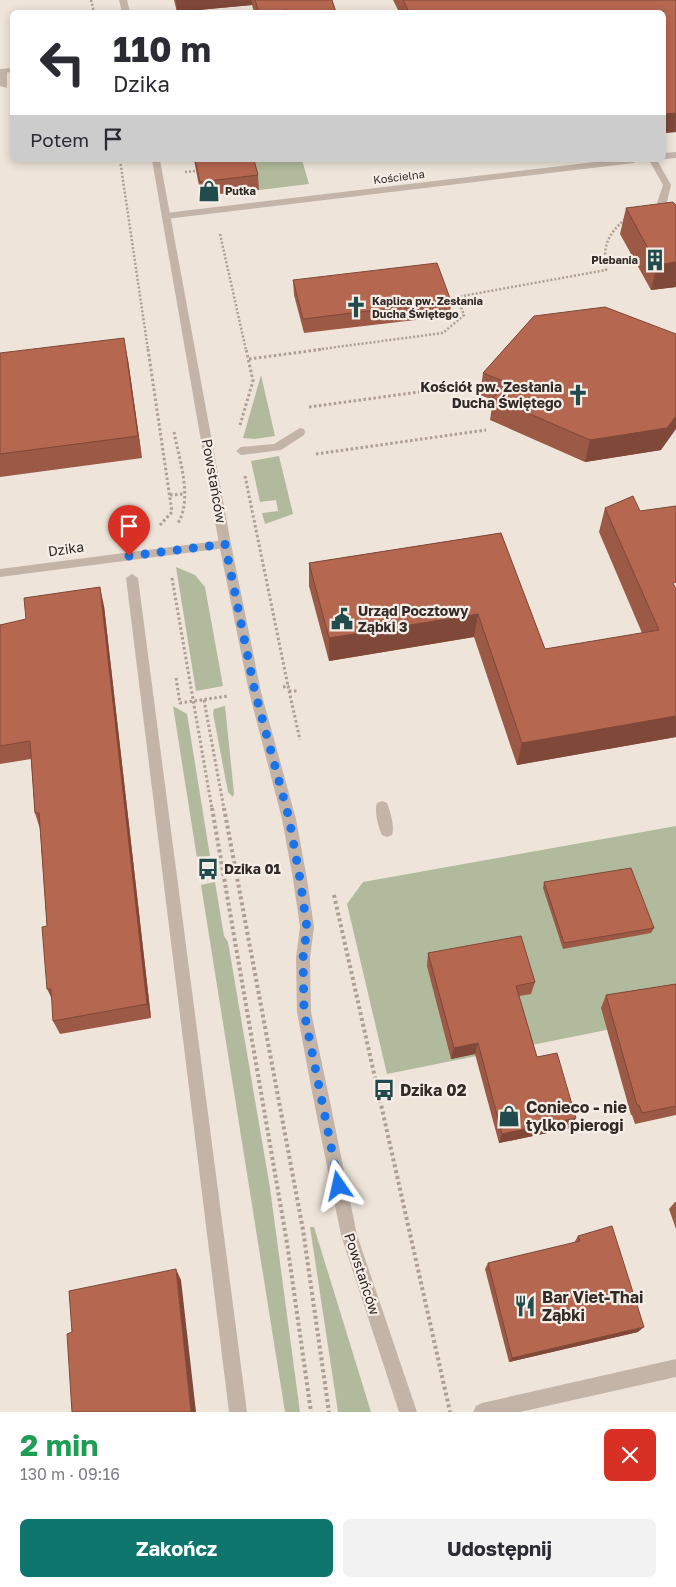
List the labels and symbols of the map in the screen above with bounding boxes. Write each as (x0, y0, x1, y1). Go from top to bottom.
street label: Kościelna (373, 167, 425, 186)
shop icon: Putka (196, 178, 222, 204)
place label: Putka (225, 184, 256, 197)
building icon: Plebania (642, 247, 668, 273)
place label: Plebania (591, 253, 638, 266)
church icon: Kaplica pw. Zesłania Ducha Świętego (343, 294, 369, 320)
place label: Kaplica pw. Zesłania Ducha Świętego (372, 294, 483, 320)
place label: Kościół pw. Zesłania Ducha Świętego (420, 378, 562, 411)
church icon: Kościół pw. Zesłania Ducha Świętego (565, 382, 591, 408)
street label: Powstańców (199, 437, 230, 524)
pin (108, 505, 150, 556)
street label: Dzika (47, 538, 85, 559)
place label: Urząd Pocztowy Ząbki 3 (358, 602, 469, 635)
public building icon: Urząd Pocztowy Ząbki 3 (329, 606, 355, 632)
bus stop icon: Dzika 01 (195, 856, 221, 882)
place label: Dzika 01 (224, 860, 281, 877)
bus stop icon: Dzika 02 (371, 1077, 397, 1103)
place label: Dzika 02 (400, 1080, 467, 1100)
place label: Conieco - nie tylko pierogi (526, 1097, 627, 1135)
shop icon: Conieco - nie tylko pierogi (496, 1103, 522, 1129)
position arrow (312, 1159, 364, 1211)
street label: Powstańców (341, 1231, 384, 1317)
place label: Bar Viet-Thai Ząbki (542, 1287, 643, 1325)
restaurant icon: Bar Viet-Thai Ząbki (512, 1293, 538, 1319)

